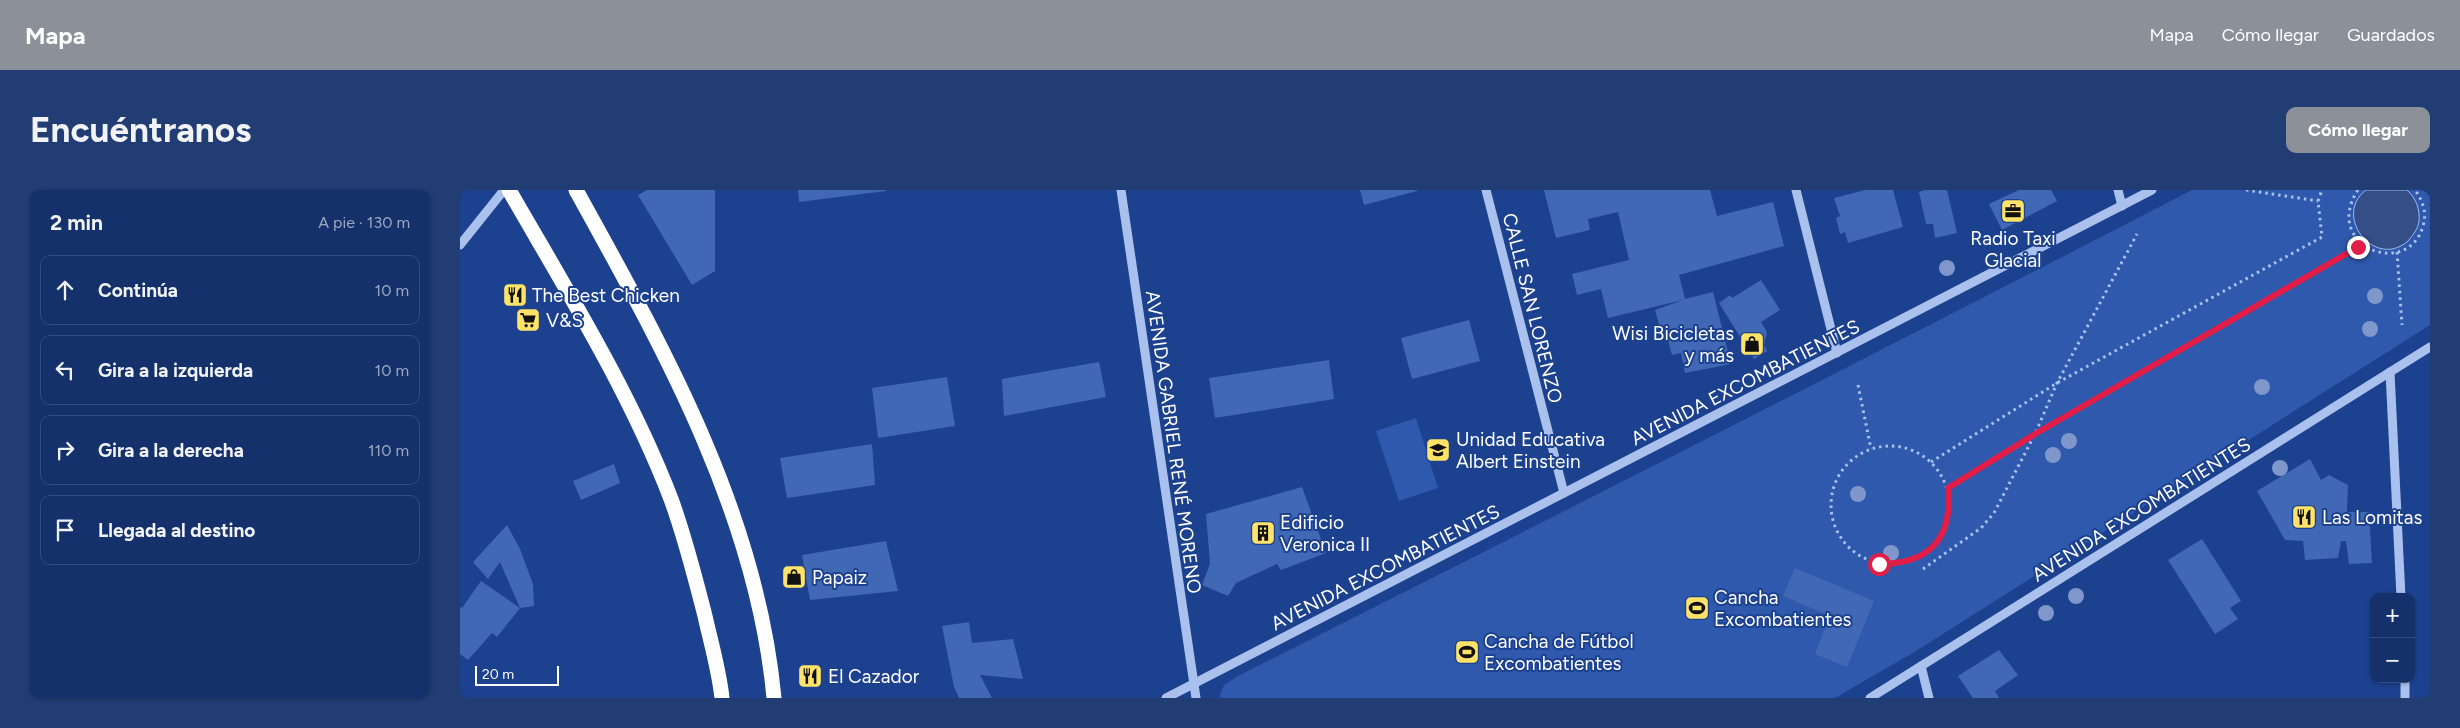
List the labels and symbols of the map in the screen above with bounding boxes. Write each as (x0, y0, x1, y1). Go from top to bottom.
office icon: Radio Taxi Glacial (2000, 198, 2026, 224)
street label: CALLE SAN LORENZO (1498, 211, 1567, 406)
place label: Radio Taxi Glacial (1970, 227, 2056, 272)
route end (2347, 236, 2370, 259)
restaurant icon: The Best Chicken (502, 282, 528, 308)
place label: The Best Chicken (532, 284, 680, 307)
street label: AVENIDA GABRIEL RENÉ MORENO (1141, 289, 1206, 595)
supermarket icon: V&S (515, 307, 541, 333)
place label: V&S (546, 309, 583, 332)
street label: AVENIDA EXCOMBATIENTES (1627, 315, 1863, 450)
place label: Wisi Bicicletas y más (1612, 322, 1734, 367)
shop icon: Wisi Bicicletas y más (1739, 331, 1765, 357)
place label: Unidad Educativa Albert Einstein (1456, 428, 1605, 473)
street label: AVENIDA EXCOMBATIENTES (2028, 432, 2255, 586)
school or university icon: Unidad Educativa Albert Einstein (1425, 437, 1451, 463)
street label: AVENIDA EXCOMBATIENTES (1267, 500, 1503, 635)
restaurant icon: Las Lomitas (2291, 504, 2317, 530)
place label: Las Lomitas (2322, 506, 2422, 529)
place label: Edificio Veronica II (1280, 511, 1370, 556)
building icon: Edificio Veronica II (1250, 520, 1276, 546)
route start (1868, 553, 1891, 576)
shop icon: Papaiz (781, 564, 807, 590)
place label: Papaiz (812, 566, 867, 589)
place label: Cancha Excombatientes (1714, 586, 1852, 631)
sports icon: Cancha Excombatientes (1684, 595, 1710, 621)
place label: Cancha de Fútbol Excombatientes (1484, 630, 1634, 675)
sports icon: Cancha de Fútbol Excombatientes (1454, 639, 1480, 665)
scale bar (475, 663, 559, 686)
restaurant icon: El Cazador (797, 663, 823, 689)
place label: El Cazador (828, 665, 920, 688)

